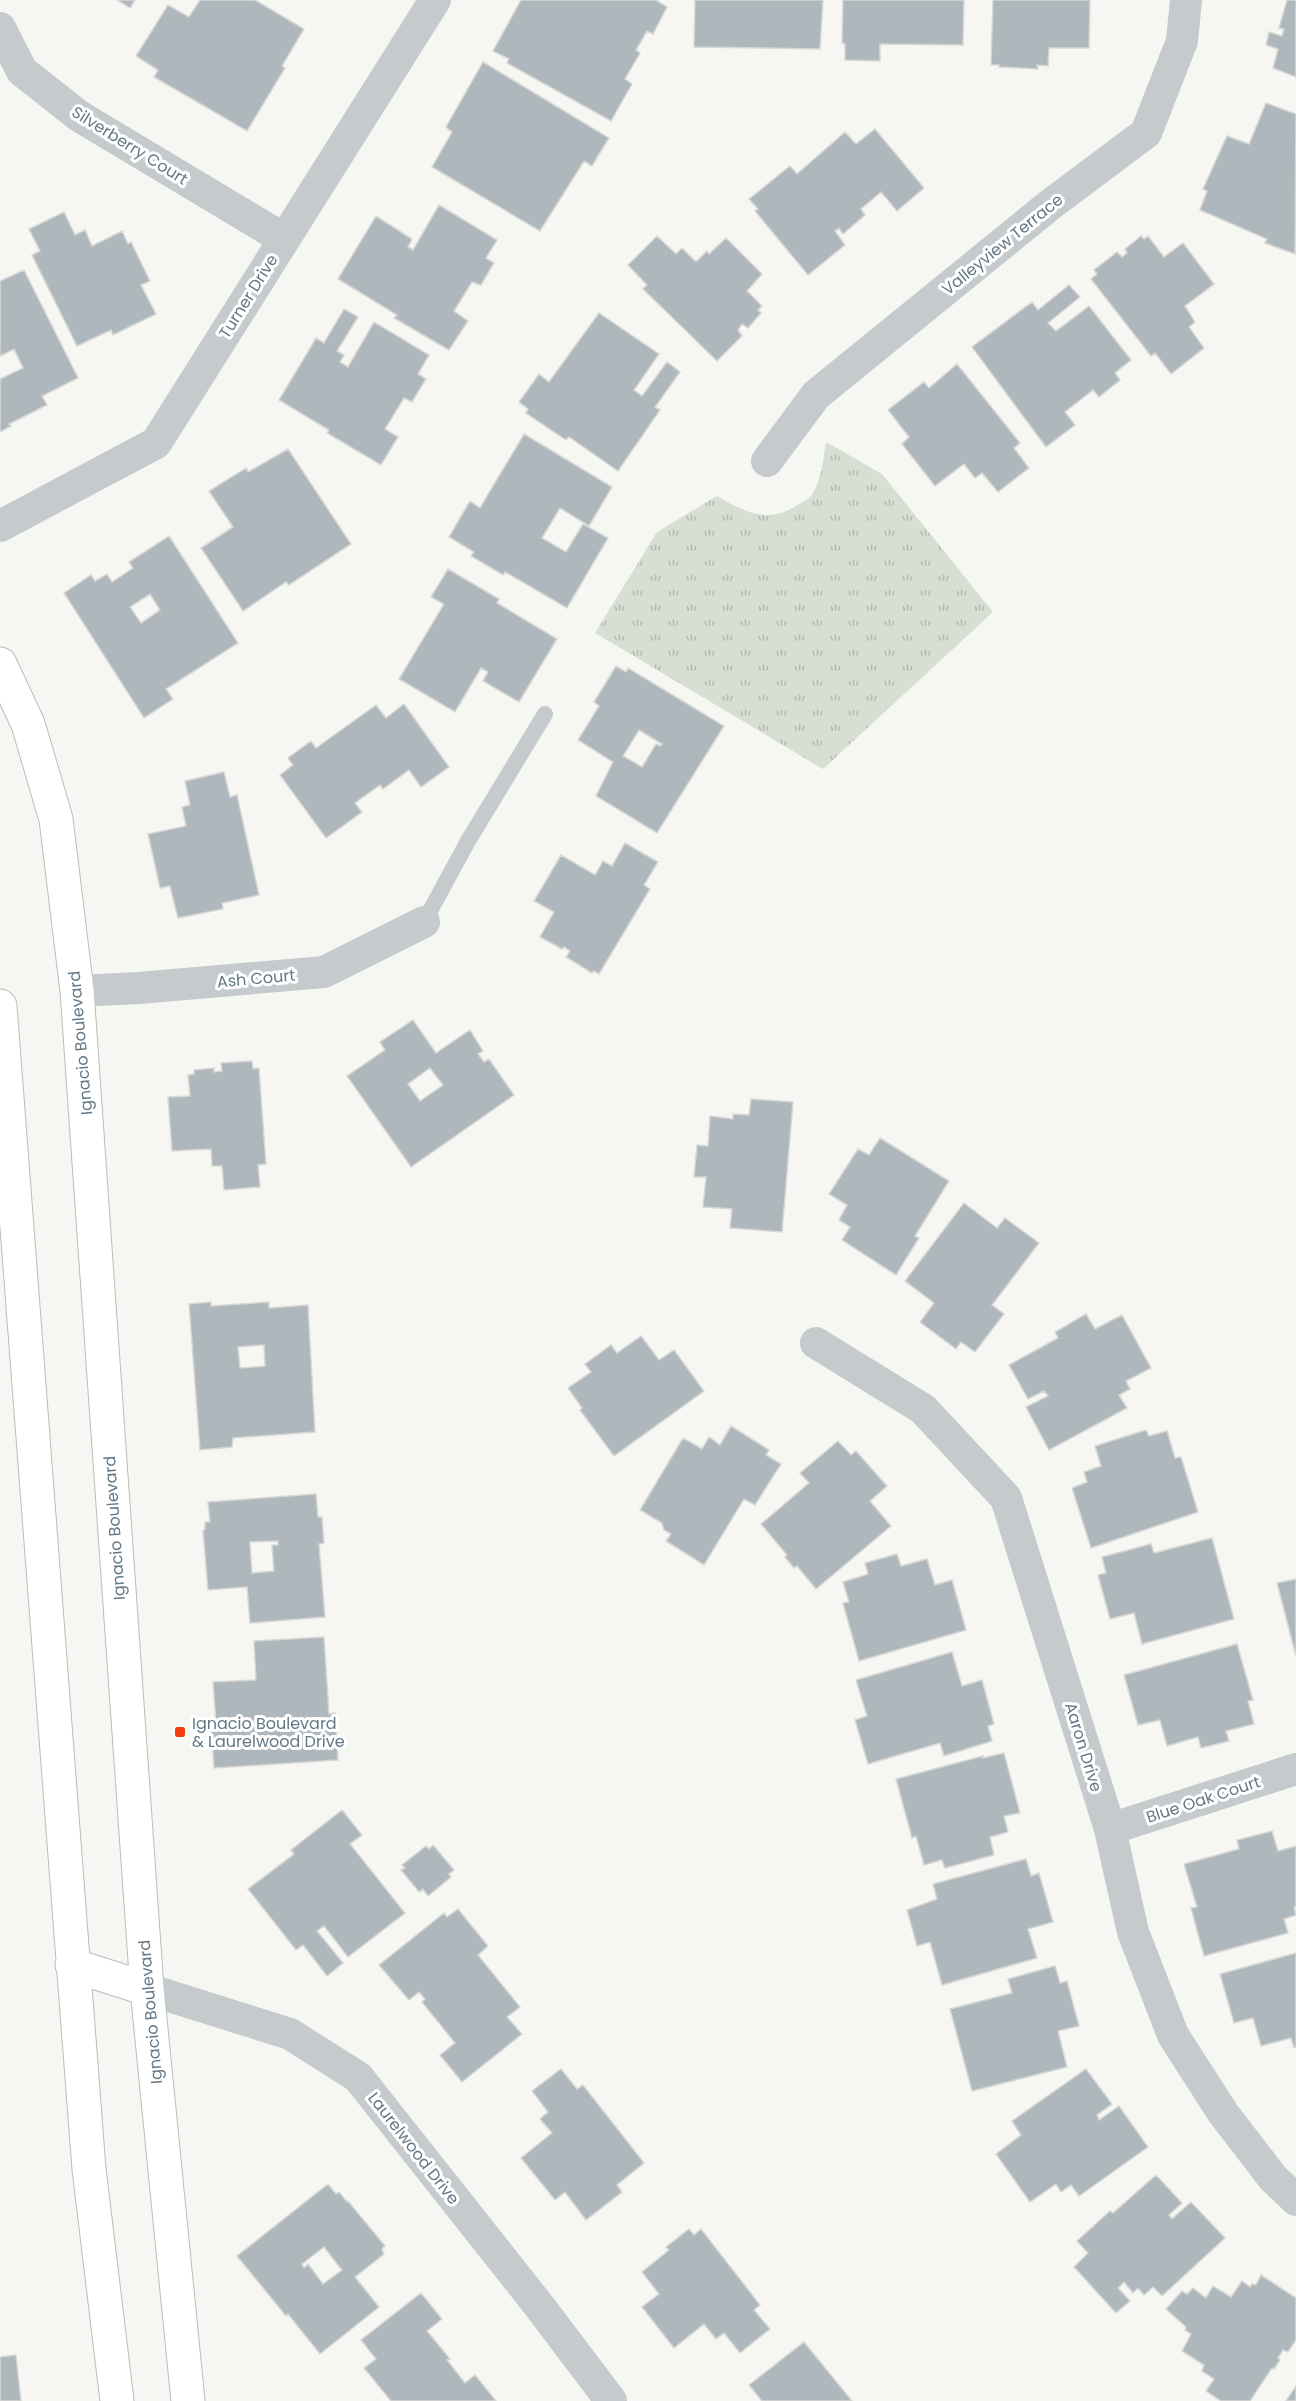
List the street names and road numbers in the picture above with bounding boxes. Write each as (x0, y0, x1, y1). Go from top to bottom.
street label: Silverberry Court (67, 101, 192, 190)
street label: Valleyview Terrace (937, 188, 1068, 300)
street label: Turner Drive (213, 250, 283, 343)
street label: Ash Court (216, 964, 296, 993)
street label: Ignacio Boulevard (63, 970, 98, 1116)
street label: Ignacio Boulevard (98, 1455, 131, 1601)
street label: Aaron Drive (1059, 1700, 1108, 1795)
street label: Blue Oak Court (1143, 1770, 1263, 1829)
street label: Ignacio Boulevard (133, 1939, 168, 2085)
street label: Laurelwood Drive (362, 2087, 465, 2209)

